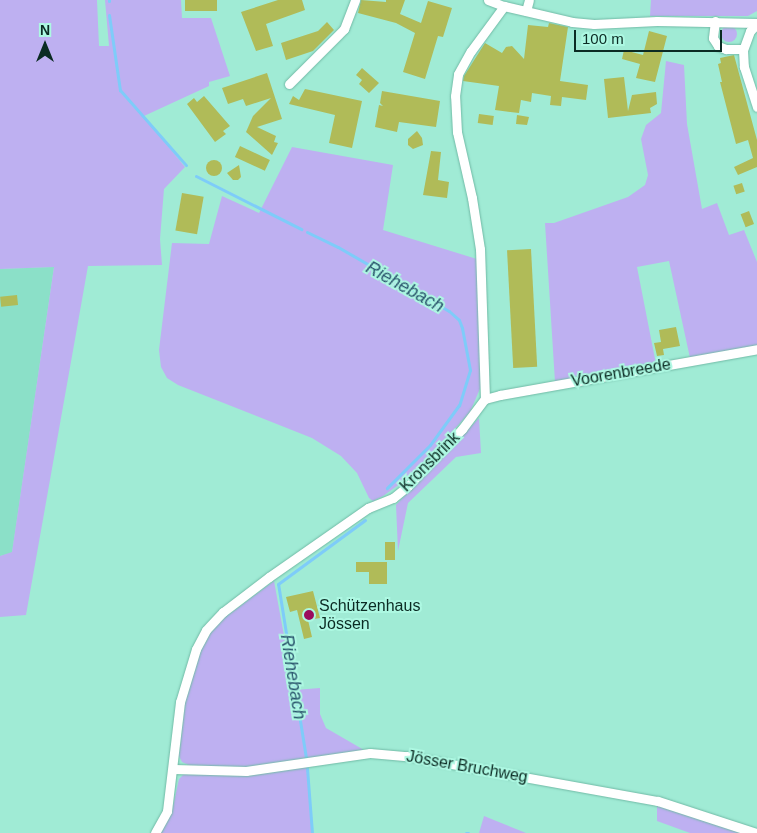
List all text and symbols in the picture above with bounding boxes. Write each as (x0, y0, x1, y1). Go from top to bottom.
north arrow (20, 20, 70, 70)
scale bar (577, 20, 724, 52)
text: N (40, 22, 50, 38)
text: 100 m (582, 30, 624, 47)
water label: Riehebach (362, 257, 448, 317)
street label: Voorenbreede (570, 355, 672, 391)
street label: Kronsbrink (396, 428, 464, 496)
place label: Schützenhaus Jössen (319, 596, 420, 634)
marker: Schützenhaus Jössen (303, 609, 315, 621)
water label: Riehebach (276, 633, 310, 721)
street label: Jösser Bruchweg (405, 747, 529, 787)

